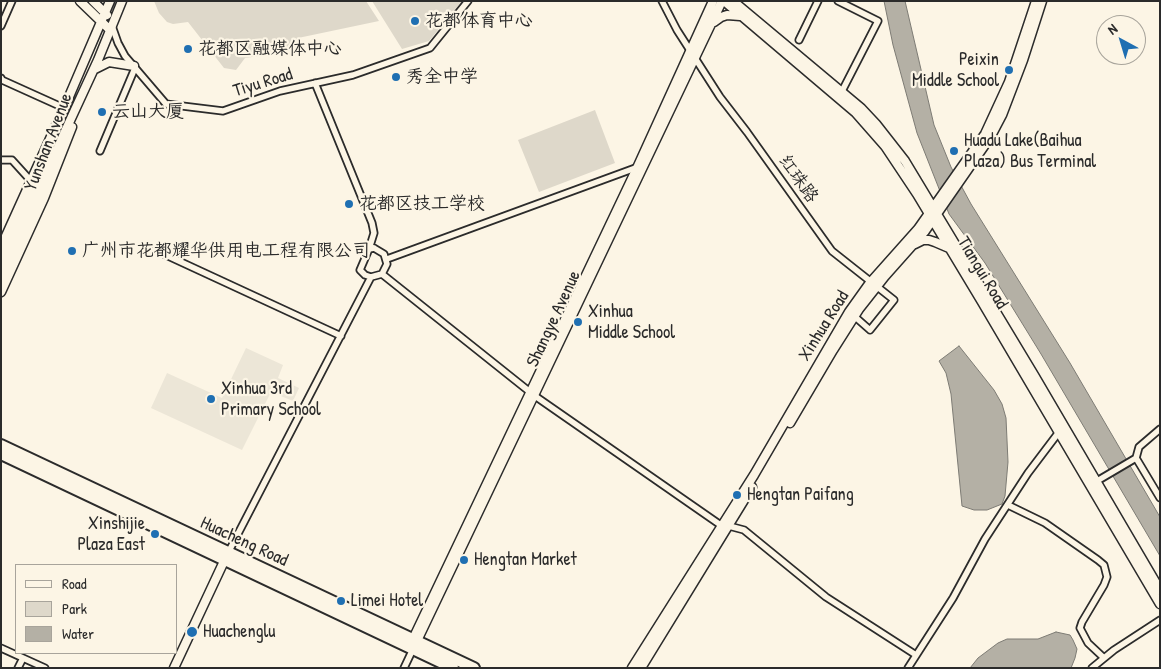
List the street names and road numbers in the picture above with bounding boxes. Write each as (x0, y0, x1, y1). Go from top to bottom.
street label: Tiyu Road (231, 64, 295, 102)
street label: Yunshan Avenue (21, 90, 77, 194)
street label: 红珠路 (774, 151, 822, 207)
street label: Tiangui Road (952, 233, 1012, 313)
street label: Shangye Avenue (522, 267, 586, 371)
street label: Xinhua Road (794, 287, 854, 365)
street label: Huacheng Road (197, 512, 291, 572)

